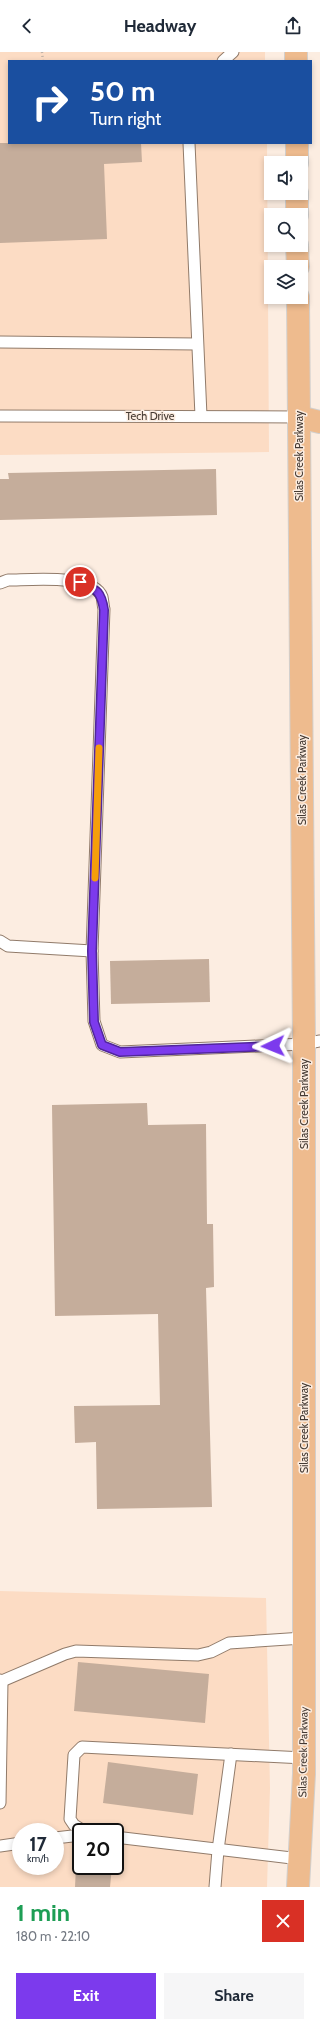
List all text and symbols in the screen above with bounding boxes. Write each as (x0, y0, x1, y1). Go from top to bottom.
icon: back (16, 15, 38, 37)
text: Headway (124, 15, 196, 37)
icon: share (282, 15, 304, 37)
text: 50 m (90, 74, 155, 108)
icon: right (24, 76, 76, 128)
text: Turn right (90, 108, 161, 130)
map controls (264, 156, 308, 304)
button: sound (264, 156, 308, 200)
button: search (264, 208, 308, 252)
button: layers (264, 260, 308, 304)
street label: Tech Drive (126, 409, 175, 423)
street label: Silas Creek Parkway (292, 410, 306, 501)
pin (63, 565, 97, 599)
icon: arrive (69, 571, 91, 593)
street label: Silas Creek Parkway (295, 734, 309, 825)
position arrow (252, 1025, 294, 1067)
street label: Silas Creek Parkway (297, 1058, 311, 1149)
street label: Silas Creek Parkway (297, 1382, 311, 1473)
street label: Silas Creek Parkway (295, 1706, 311, 1797)
speed limit sign: 20 (72, 1823, 124, 1875)
text: 17 (29, 1832, 47, 1856)
text: km/h (27, 1852, 49, 1865)
text: 1 min (16, 1898, 70, 1927)
button: close (262, 1900, 304, 1942)
text: 180 m · 22:10 (16, 1928, 90, 1944)
button: Exit (16, 1973, 156, 2019)
button: Share (164, 1973, 304, 2019)

